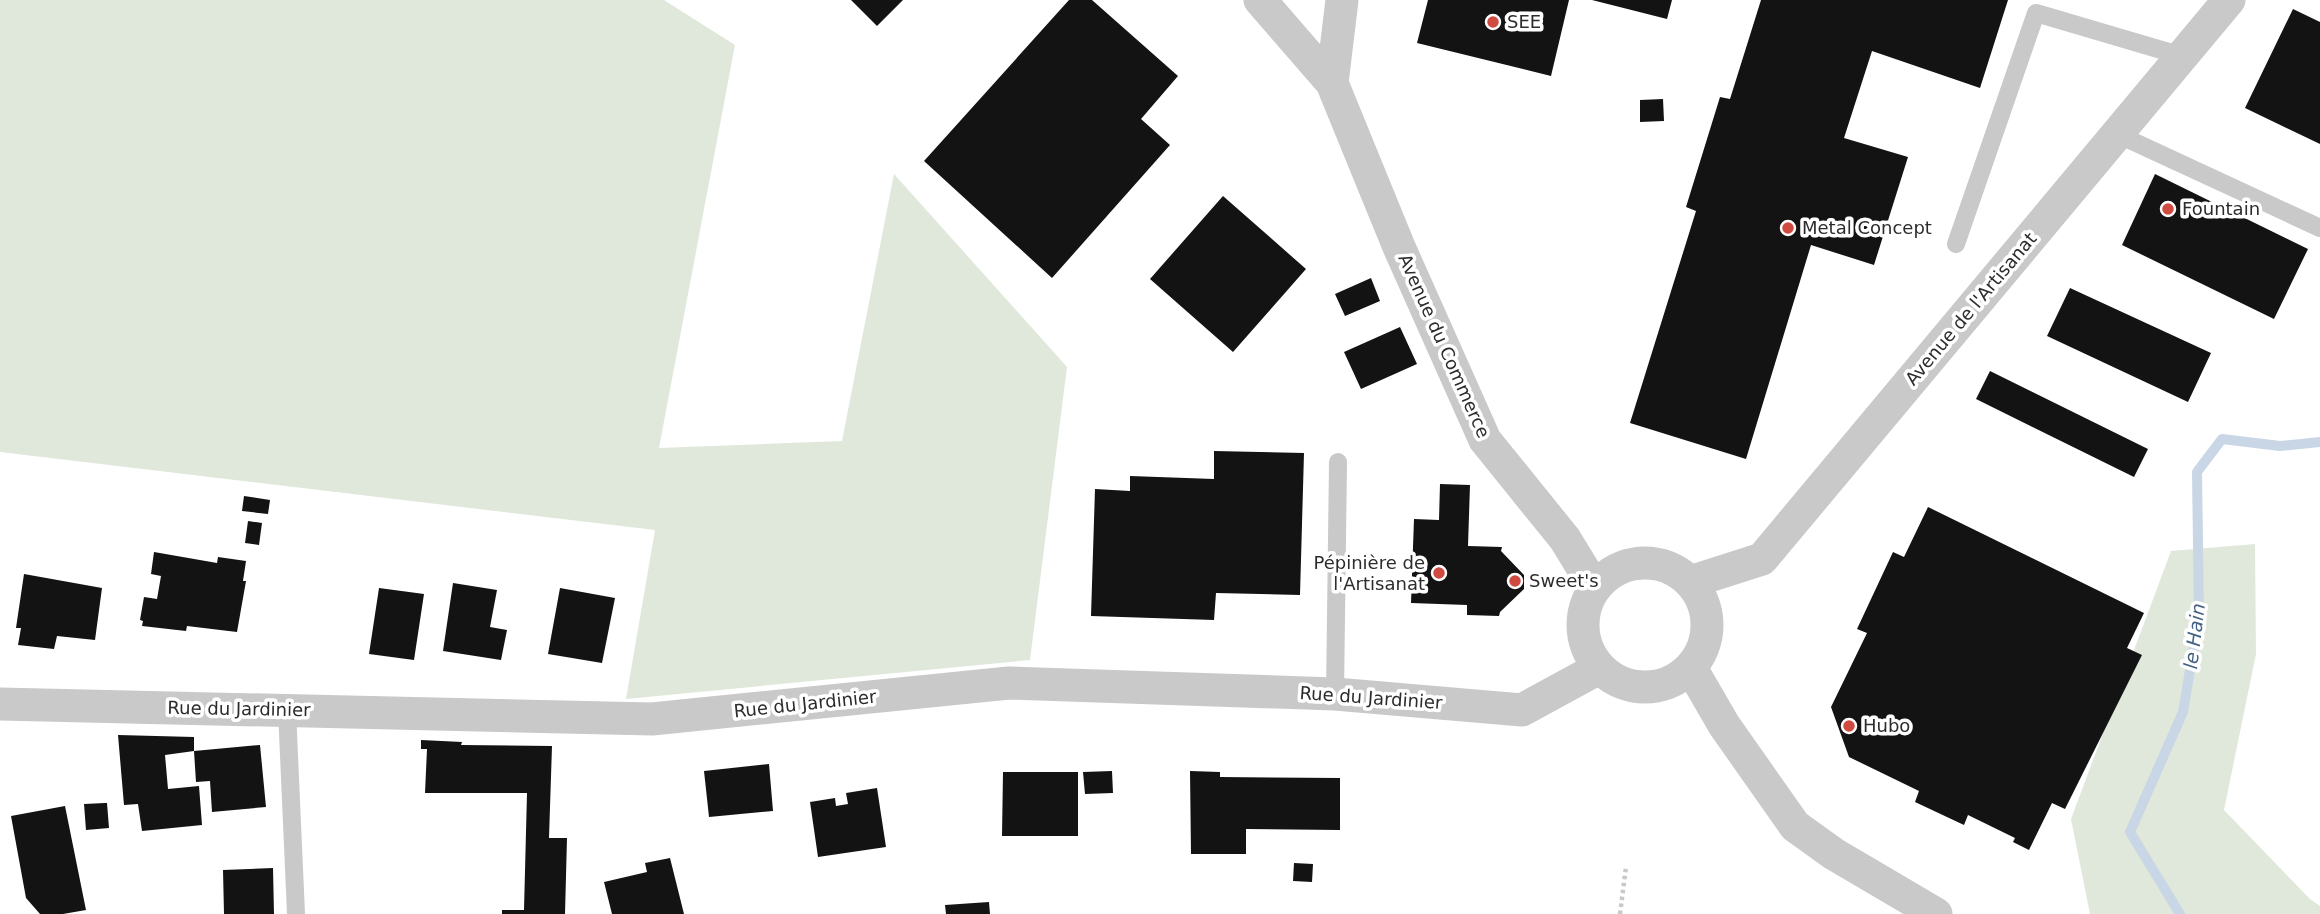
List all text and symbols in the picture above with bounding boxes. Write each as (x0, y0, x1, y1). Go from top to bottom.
place label: SEE (1507, 11, 1541, 32)
marker: SEE (1485, 14, 1501, 30)
place label: Fountain (2182, 198, 2260, 219)
marker: Fountain (2160, 201, 2176, 217)
place label: Metal Concept (1802, 217, 1932, 238)
marker: Metal Concept (1780, 220, 1796, 236)
street label: Avenue de l'Artisanat (1901, 228, 2041, 389)
street label: Avenue du Commerce (1394, 251, 1494, 441)
place label: Pépinière de l'Artisanat (1314, 552, 1425, 594)
marker: Pépinière de l'Artisanat (1431, 565, 1447, 581)
place label: Sweet's (1529, 570, 1599, 591)
marker: Sweet's (1507, 573, 1523, 589)
water label: le Hain (2179, 602, 2209, 670)
street label: Rue du Jardinier (1299, 682, 1444, 713)
street label: Rue du Jardinier (733, 686, 878, 721)
street label: Rue du Jardinier (167, 697, 311, 720)
place label: Hubo (1863, 715, 1910, 736)
marker: Hubo (1841, 718, 1857, 734)

